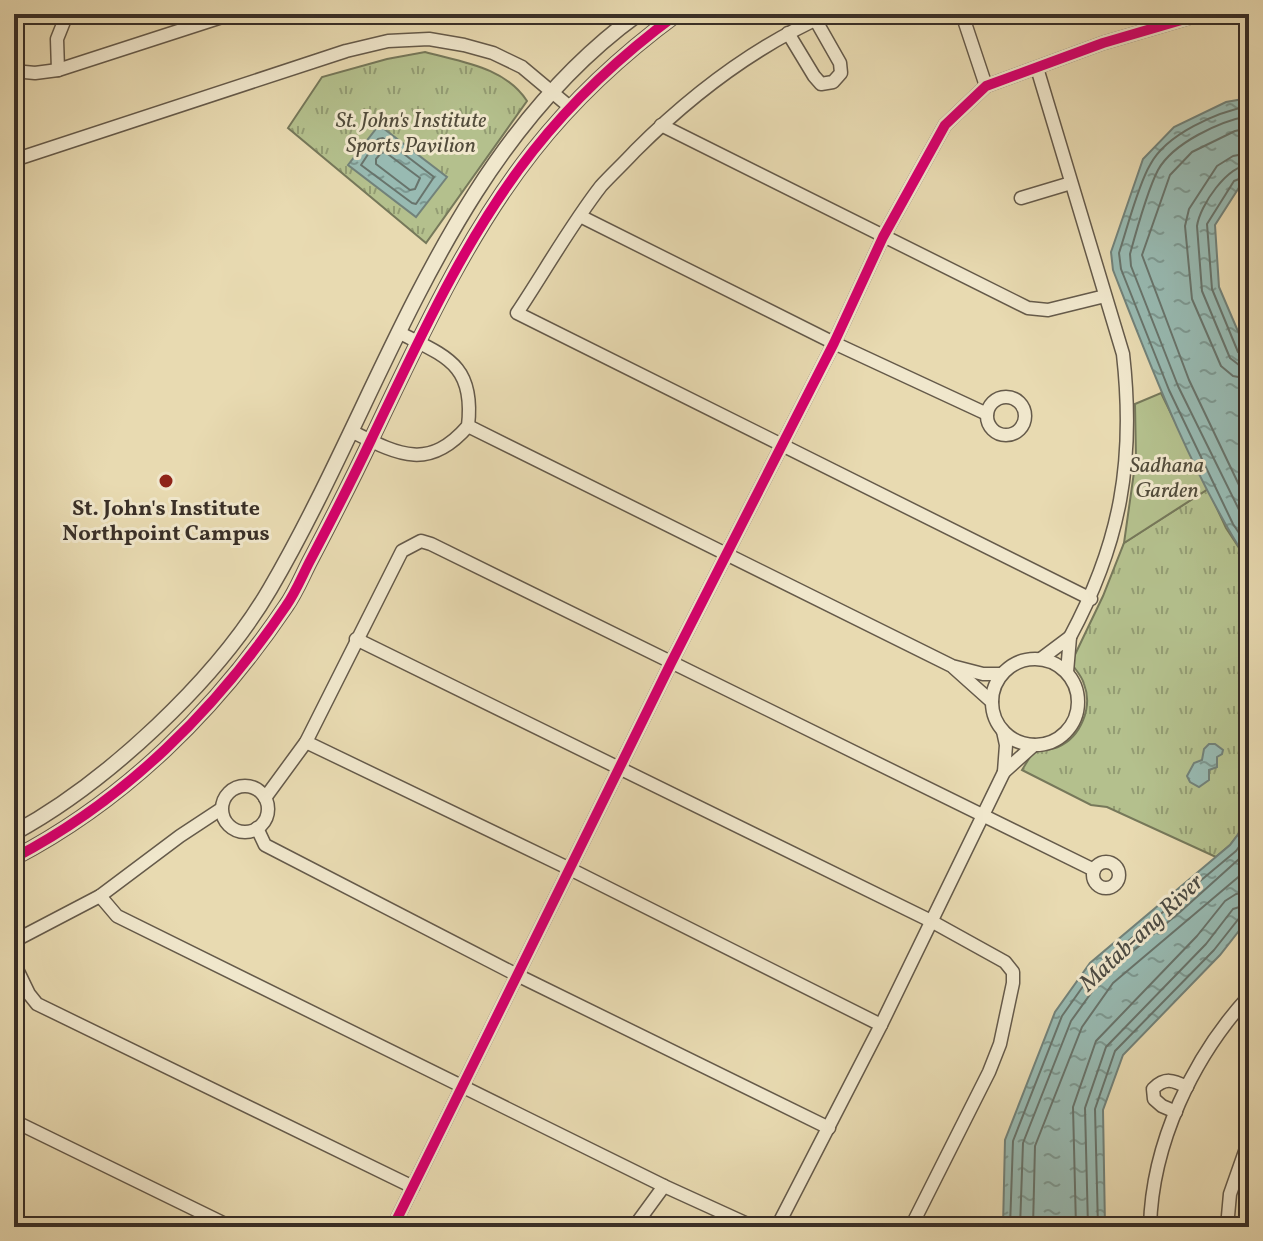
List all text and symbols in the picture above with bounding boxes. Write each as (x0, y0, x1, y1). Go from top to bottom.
park label: St. John's Institute Sports Pavilion (336, 106, 486, 162)
park label: Sadhana Garden (1130, 451, 1204, 507)
marker: St. John's Institute Northpoint Campus (157, 472, 175, 490)
place label: St. John's Institute Northpoint Campus (62, 494, 270, 550)
water label: Matab-ang River (1072, 866, 1213, 1001)

